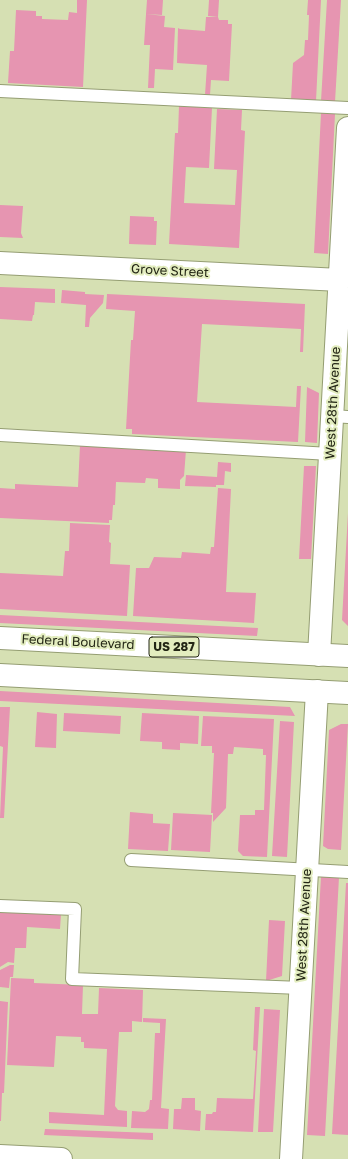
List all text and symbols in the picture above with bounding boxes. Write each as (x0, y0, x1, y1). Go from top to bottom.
street label: Grove Street (131, 261, 209, 281)
street label: West 28th Avenue (322, 346, 344, 460)
street label: Federal Boulevard (21, 631, 135, 653)
road number: US 287 (149, 637, 199, 657)
street label: West 28th Avenue (293, 868, 315, 982)

